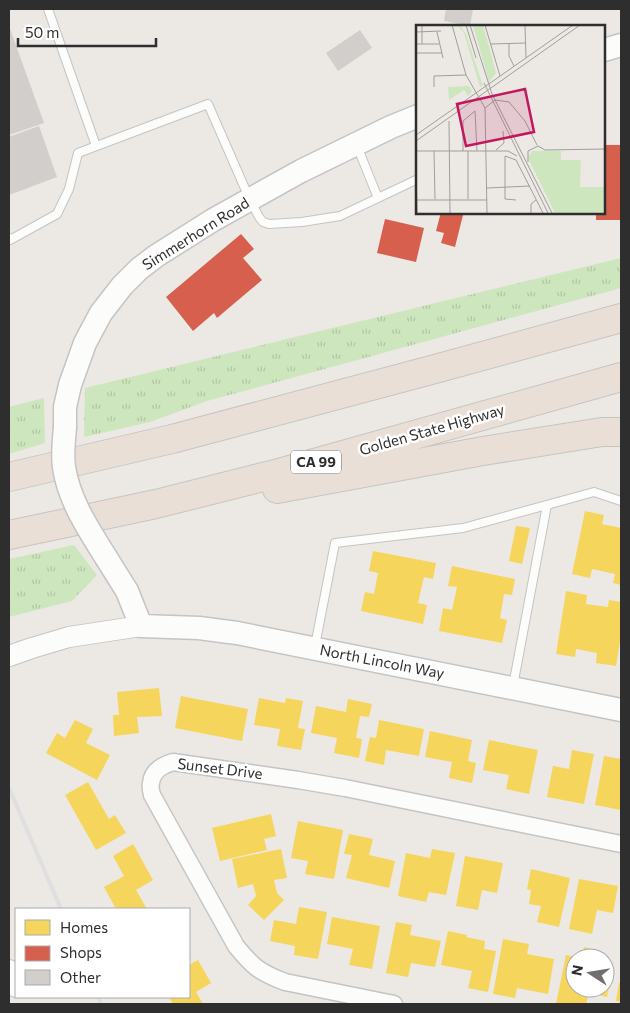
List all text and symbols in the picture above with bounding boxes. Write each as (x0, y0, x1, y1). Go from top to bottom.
scale bar (18, 15, 155, 47)
text: 50 m (25, 23, 59, 41)
inset map (416, 25, 605, 214)
street label: Simmerhorn Road (139, 193, 252, 273)
street label: Golden State Highway (357, 400, 507, 458)
road number: CA 99 (291, 451, 341, 474)
street label: North Lincoln Way (318, 640, 446, 682)
street label: Sunset Drive (177, 754, 264, 782)
legend (15, 908, 190, 998)
text: Homes (60, 918, 108, 936)
text: Shops (60, 943, 102, 961)
north arrow (565, 948, 615, 998)
text: N (567, 963, 586, 977)
text: Other (60, 968, 101, 986)

